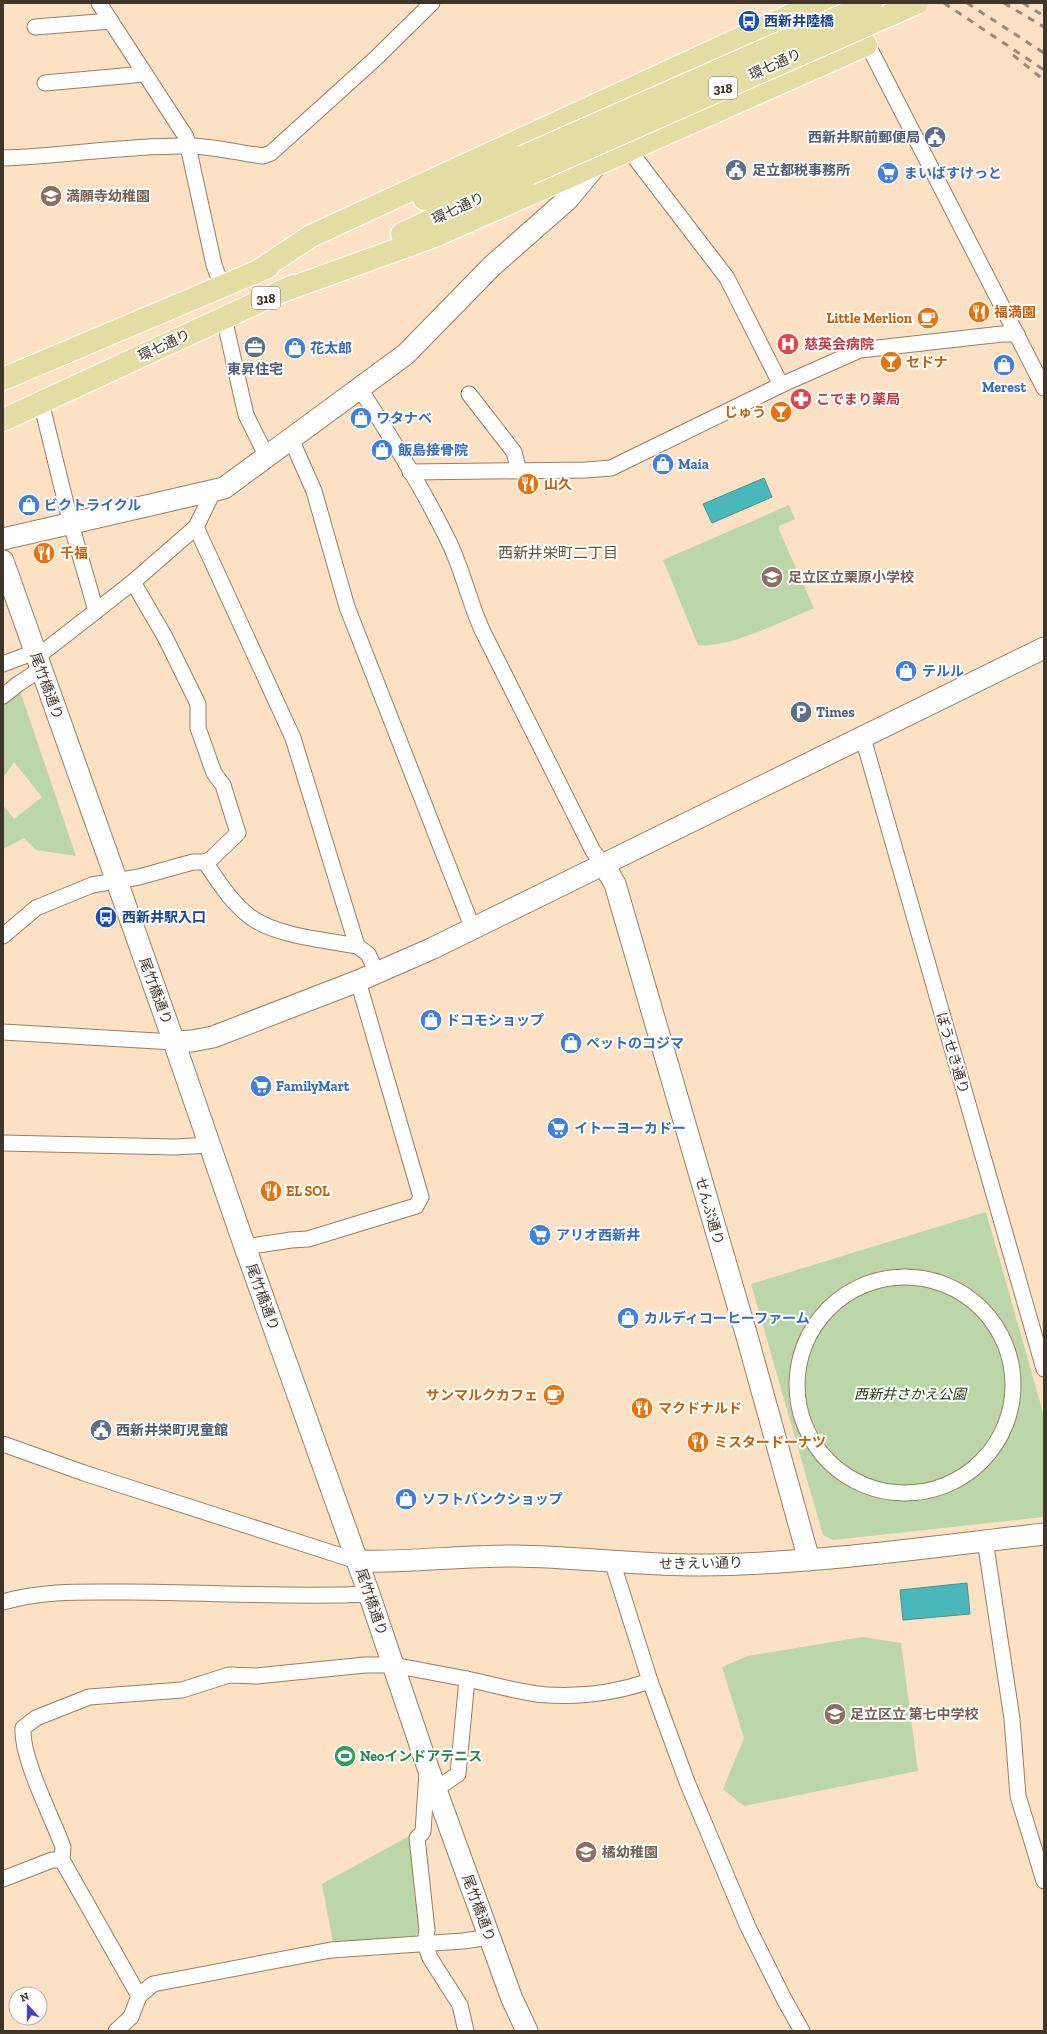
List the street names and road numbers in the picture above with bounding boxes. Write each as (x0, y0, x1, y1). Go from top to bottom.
street label: 環七通り (746, 45, 804, 84)
road number: 318 (709, 77, 737, 99)
street label: 環七通り (429, 189, 487, 228)
road number: 318 (252, 287, 280, 309)
street label: 環七通り (135, 326, 193, 365)
street label: 尾竹橋通り (27, 650, 66, 722)
street label: 尾竹橋通り (136, 955, 175, 1027)
street label: ぼうせき通り (933, 1010, 972, 1096)
street label: せんぷ通り (692, 1175, 727, 1247)
street label: 尾竹橋通り (243, 1261, 282, 1333)
street label: せきえい通り (659, 1554, 743, 1573)
street label: 尾竹橋通り (352, 1566, 391, 1638)
street label: 尾竹橋通り (459, 1872, 498, 1944)

